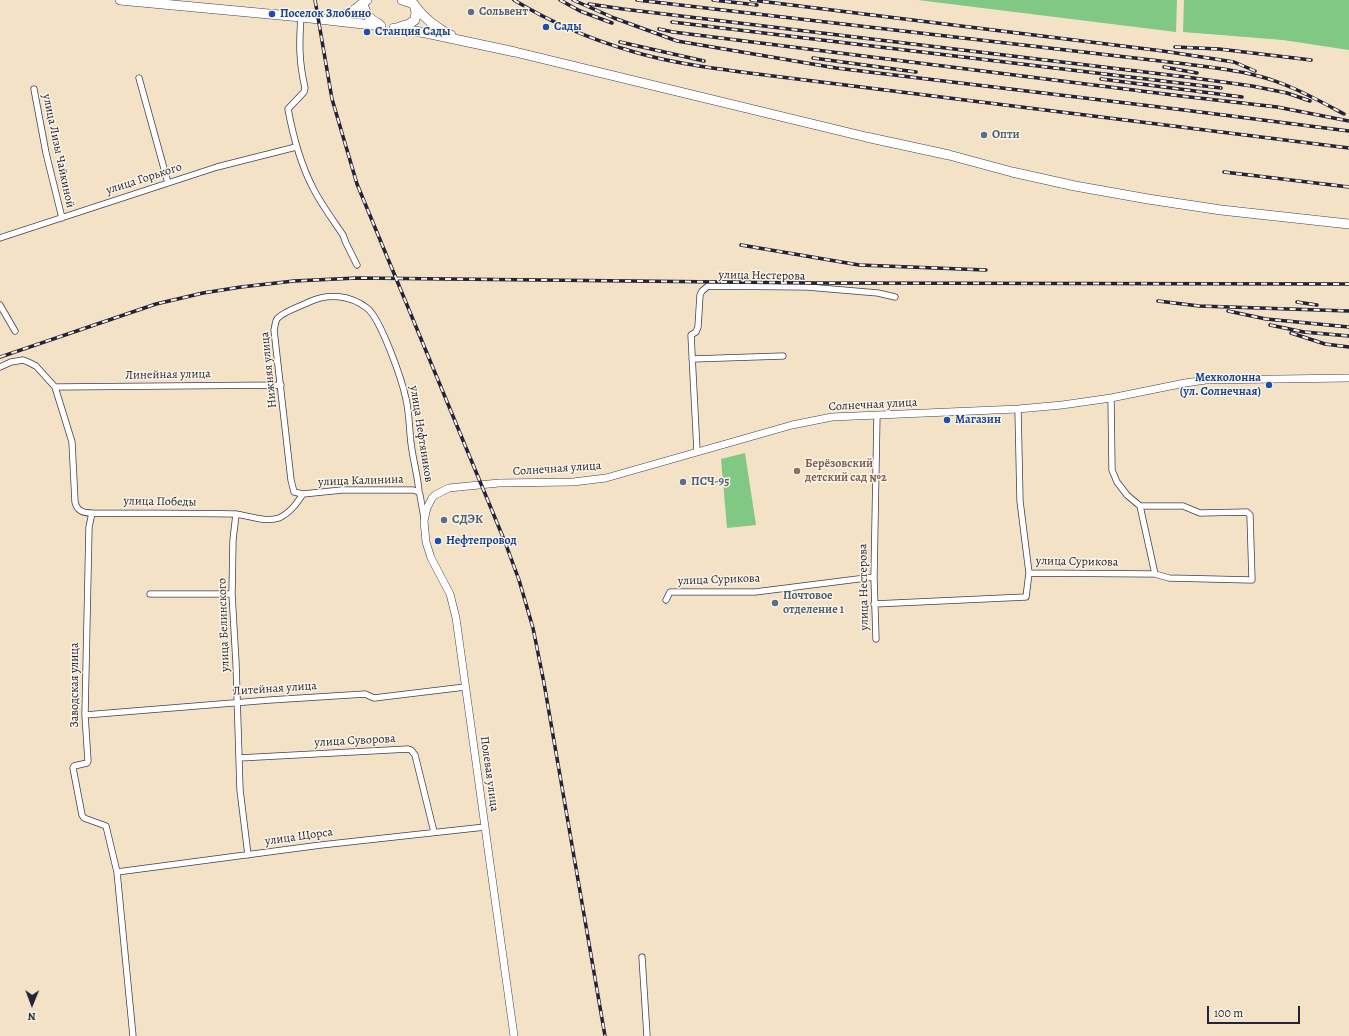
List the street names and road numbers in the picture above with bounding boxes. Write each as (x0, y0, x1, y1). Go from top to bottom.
street label: улица Лизы Чайкиной (39, 93, 77, 209)
street label: улица Горького (104, 160, 184, 198)
street label: улица Нестерова (718, 268, 806, 284)
street label: Нижняя улица (258, 331, 280, 409)
street label: Линейная улица (125, 367, 211, 383)
street label: улица Нефтяников (406, 385, 436, 483)
street label: Солнечная улица (828, 395, 918, 415)
street label: Солнечная улица (512, 459, 602, 479)
street label: улица Калинина (318, 472, 404, 490)
street label: улица Победы (123, 494, 197, 510)
street label: улица Нестерова (856, 543, 872, 631)
street label: улица Сурикова (1036, 554, 1118, 570)
street label: улица Сурикова (678, 571, 760, 589)
street label: улица Белинского (215, 578, 233, 672)
street label: Заводская улица (68, 642, 82, 728)
street label: Литейная улица (233, 679, 317, 699)
street label: улица Суворова (314, 732, 396, 750)
street label: Полевая улица (477, 735, 501, 813)
street label: улица Щорса (264, 825, 334, 849)

